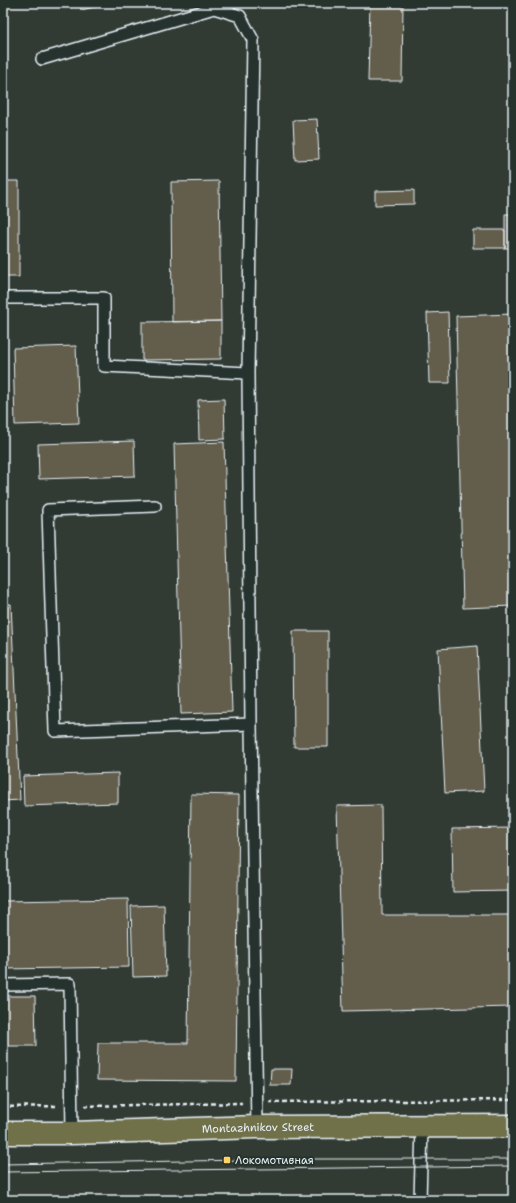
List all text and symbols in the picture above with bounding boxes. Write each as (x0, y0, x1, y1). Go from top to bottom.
street label: Montazhnikov Street (202, 1119, 314, 1136)
place label: Локомотивная (235, 1153, 314, 1168)
marker: Локомотивная (222, 1155, 232, 1165)

